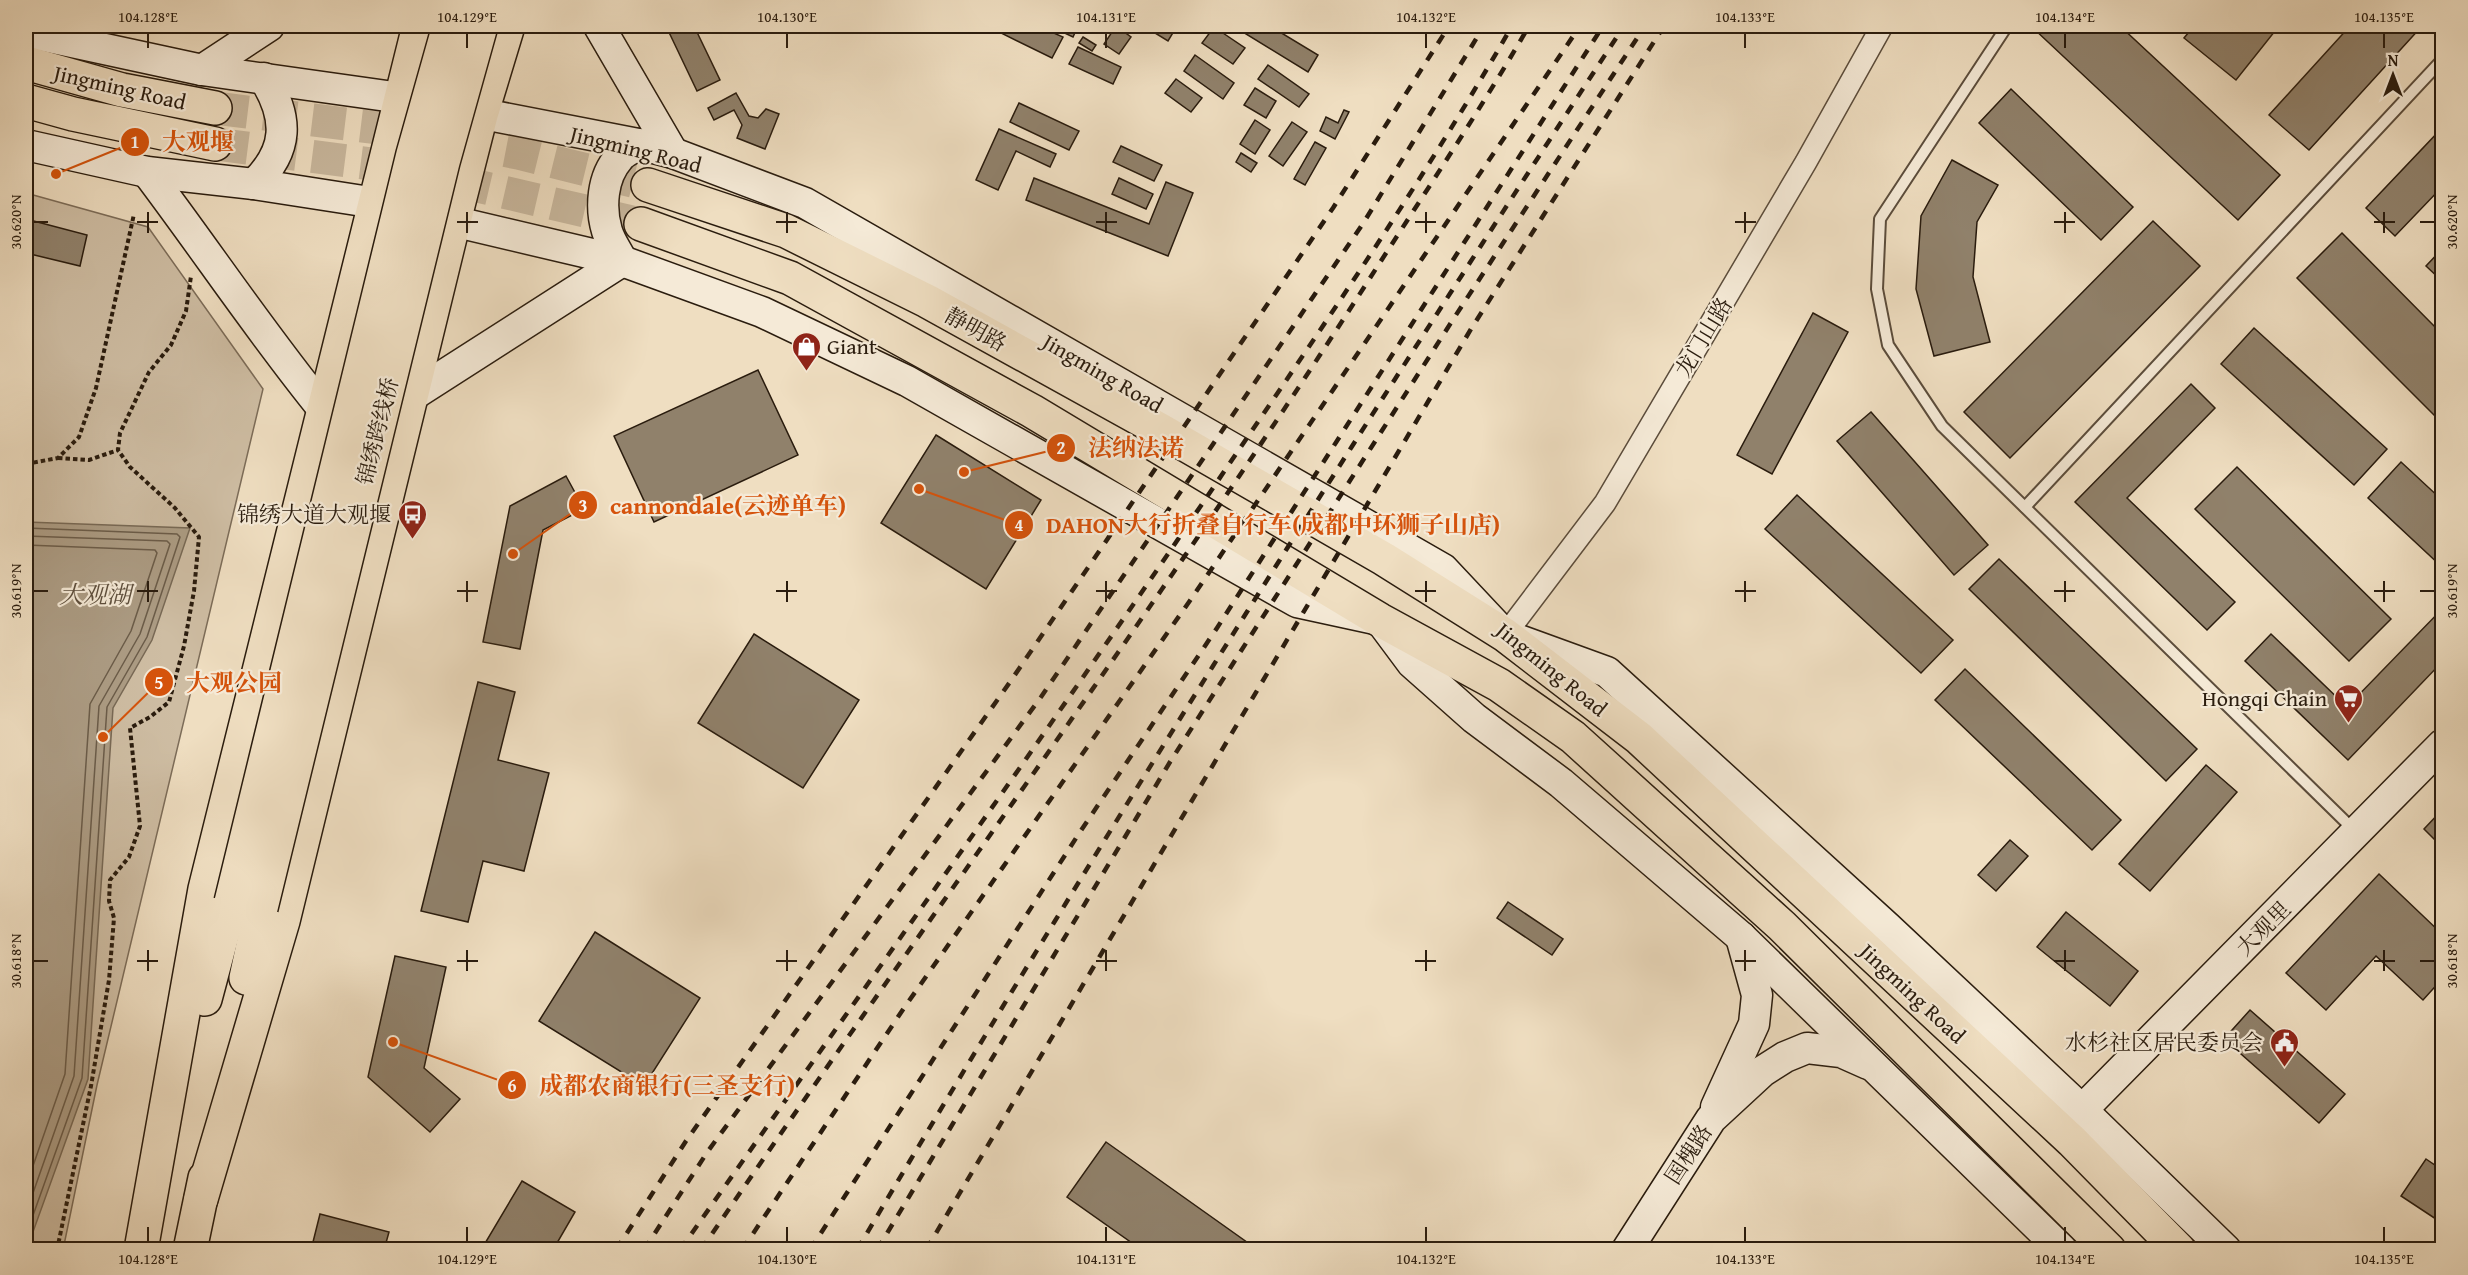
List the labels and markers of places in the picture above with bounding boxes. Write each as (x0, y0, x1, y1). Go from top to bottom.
callout: 大观堰 (120, 121, 246, 163)
shop icon: Giant (790, 330, 822, 372)
place label: Giant (827, 330, 877, 362)
callout: 法纳法诺 (1046, 427, 1196, 469)
callout: cannondale(云迹单车) (568, 484, 858, 526)
place label: 锦绣大道大观堰 (237, 498, 391, 530)
bus stop icon: 锦绣大道大观堰 (396, 498, 428, 540)
callout: DAHON大行折叠自行车(成都中环狮子山店) (1004, 504, 1512, 546)
callout: 大观公园 (144, 661, 294, 703)
place label: Hongqi Chain (2202, 682, 2328, 714)
supermarket icon: Hongqi Chain (2332, 682, 2364, 724)
place label: 水杉社区居民委员会 (2065, 1026, 2263, 1058)
public building icon: 水杉社区居民委员会 (2268, 1026, 2300, 1068)
callout: 成都农商银行(三圣支行) (497, 1064, 807, 1106)

